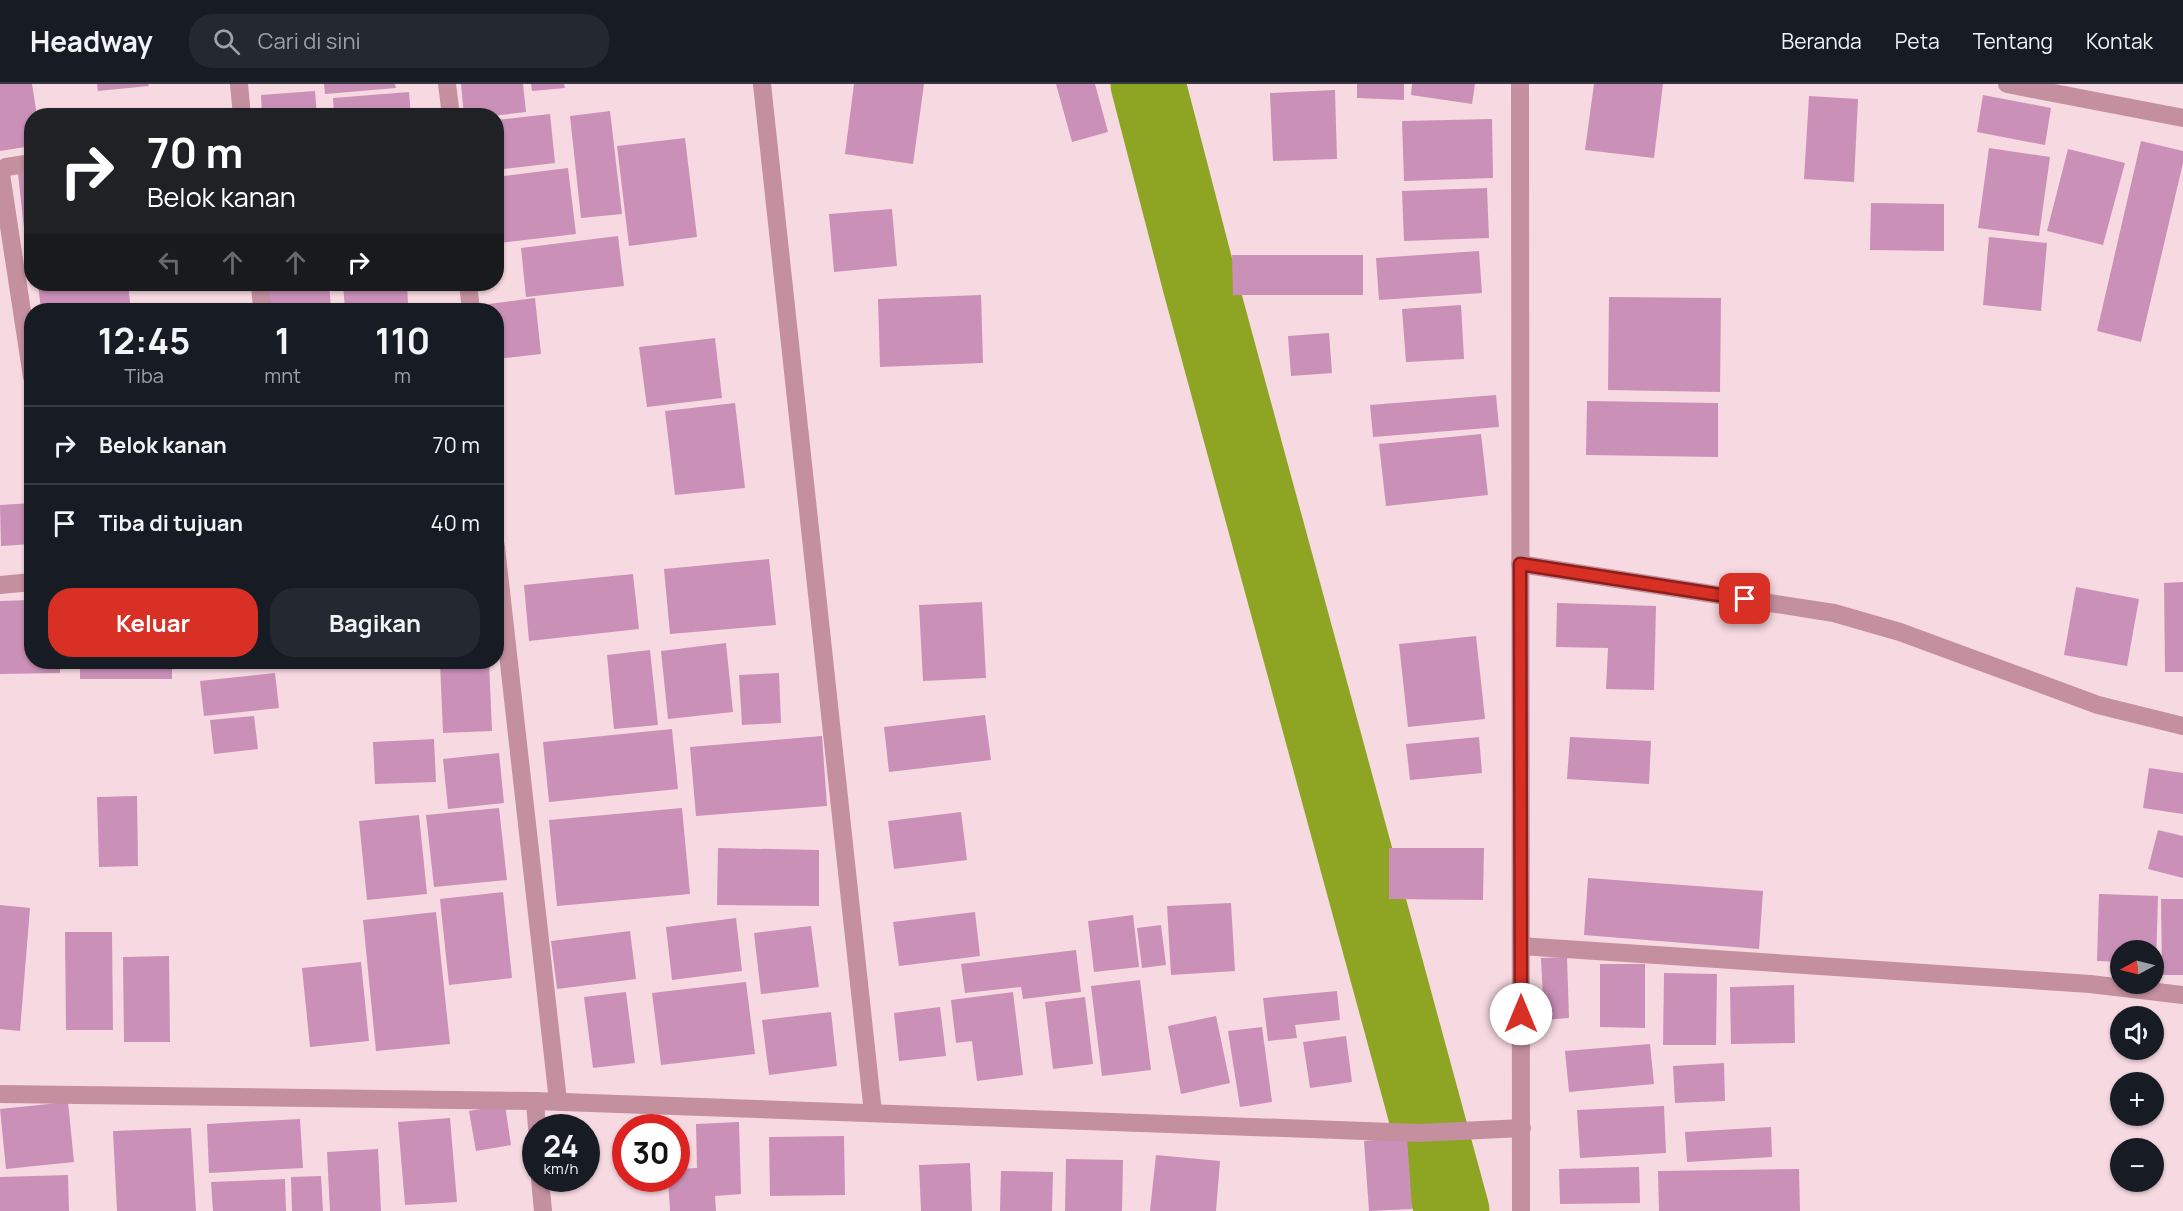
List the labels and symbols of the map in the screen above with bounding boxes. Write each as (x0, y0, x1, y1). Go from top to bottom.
pin (1719, 573, 1770, 624)
north arrow (2110, 940, 2164, 994)
position arrow (1489, 982, 1553, 1046)
speed limit sign: 30 (612, 1114, 690, 1192)

